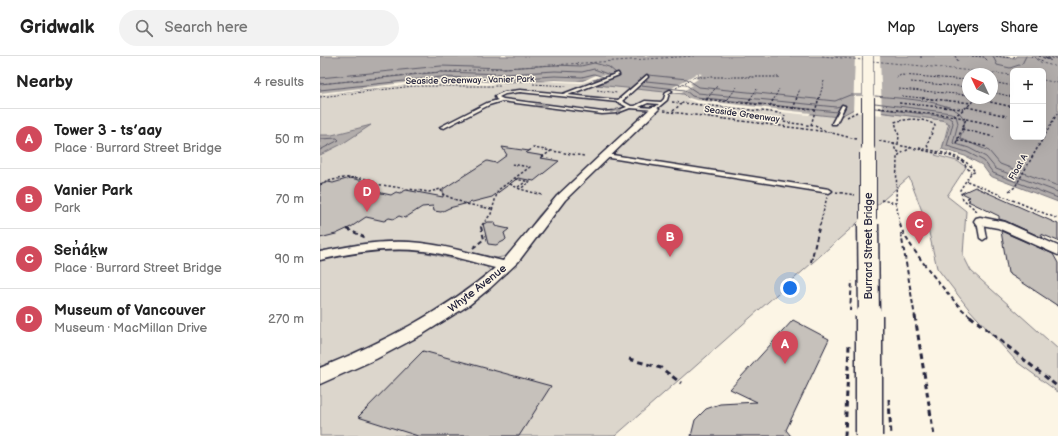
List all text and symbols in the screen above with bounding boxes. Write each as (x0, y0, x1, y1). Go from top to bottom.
search box (119, 10, 399, 46)
text: Gridwalk (20, 16, 95, 39)
icon: search (133, 17, 155, 39)
text: Search here (165, 18, 248, 37)
text: Map (887, 19, 915, 36)
text: Layers (937, 19, 979, 36)
text: Share (1001, 19, 1038, 36)
north arrow (962, 68, 998, 104)
map controls (1010, 68, 1046, 140)
button: + (1010, 68, 1046, 104)
text: Nearby (16, 72, 73, 92)
text: 4 results (254, 74, 304, 90)
street label: Seaside Greenway - Vanier Park (406, 74, 535, 87)
one-way arrow (535, 102, 547, 108)
street label: Seaside Greenway (704, 104, 781, 125)
button: − (1010, 104, 1046, 140)
one-way arrow (610, 108, 622, 114)
text: Tower 3 - ts’aay (54, 121, 162, 140)
text: A (25, 131, 33, 147)
text: 50 m (275, 131, 304, 147)
text: Place · Burrard Street Bridge (54, 140, 222, 156)
street label: Float A (1007, 152, 1030, 182)
pin: D (354, 179, 380, 212)
text: Vanier Park (54, 181, 133, 200)
text: B (24, 191, 34, 207)
text: 70 m (276, 191, 304, 207)
street label: Burrard Street Bridge (862, 192, 875, 299)
text: Park (54, 200, 80, 216)
pin: C (906, 211, 932, 244)
pin: B (657, 224, 683, 257)
text: Sen̓áḵw (54, 241, 108, 260)
text: C (24, 251, 34, 267)
text: 90 m (275, 251, 304, 267)
text: Place · Burrard Street Bridge (54, 260, 222, 276)
street label: Whyte Avenue (446, 261, 509, 315)
your location (780, 278, 800, 298)
text: Museum of Vancouver (54, 301, 206, 320)
text: D (24, 311, 34, 327)
text: 270 m (268, 311, 304, 327)
text: Museum · MacMillan Drive (54, 320, 207, 336)
pin: A (772, 331, 798, 364)

